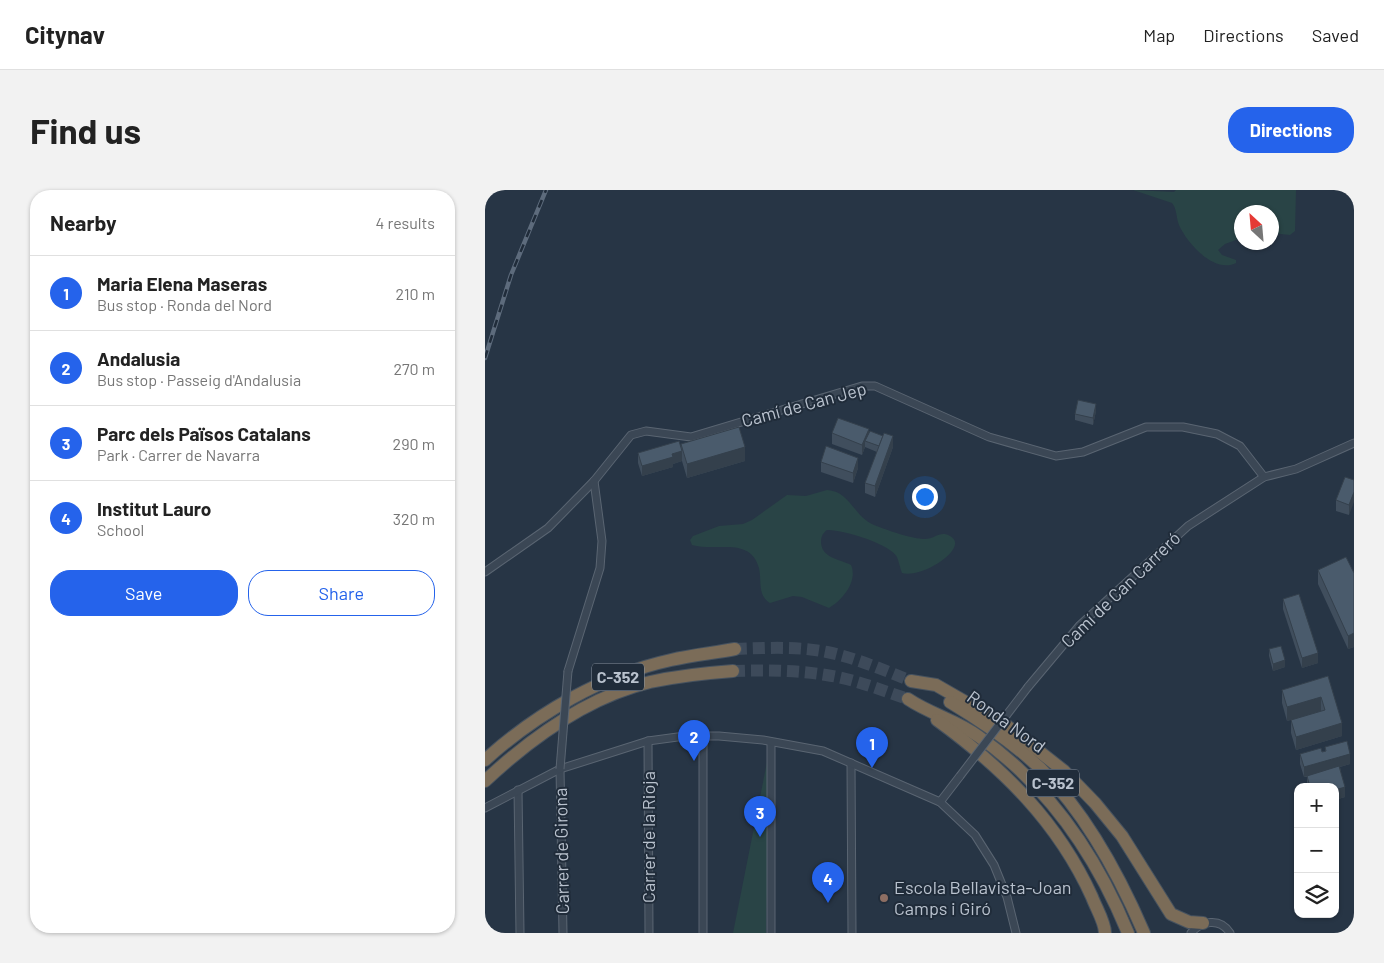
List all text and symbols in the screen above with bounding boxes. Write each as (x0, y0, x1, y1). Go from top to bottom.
text: Citynav (25, 20, 105, 49)
text: Map (1143, 24, 1175, 46)
text: Directions (1203, 24, 1284, 46)
text: Saved (1312, 24, 1359, 46)
button: Directions (1228, 107, 1354, 153)
text: Find us (30, 109, 141, 151)
north arrow (1234, 205, 1279, 250)
text: Nearby (50, 210, 116, 235)
text: 4 results (375, 213, 435, 232)
text: Maria Elena Maseras (97, 272, 267, 295)
text: 1 (63, 284, 69, 303)
text: 210 m (396, 284, 435, 303)
text: Bus stop · Ronda del Nord (97, 295, 272, 314)
text: Andalusia (97, 347, 180, 370)
text: 2 (62, 359, 70, 378)
text: 270 m (393, 359, 435, 378)
text: Bus stop · Passeig d'Andalusia (97, 370, 301, 389)
street label: Camí de Can Jep (739, 377, 869, 431)
text: Parc dels Països Catalans (97, 422, 311, 445)
text: 3 (62, 434, 70, 453)
text: 290 m (393, 434, 435, 453)
text: Park · Carrer de Navarra (97, 445, 260, 464)
your location (912, 484, 938, 510)
text: Institut Lauro (97, 497, 211, 520)
text: 4 (61, 509, 71, 528)
text: 320 m (393, 509, 435, 528)
text: School (97, 520, 144, 539)
street label: Camí de Can Carreró (1056, 527, 1185, 652)
button: Save (50, 570, 238, 616)
button: Share (248, 570, 435, 616)
road number: C-352 (592, 664, 644, 691)
street label: Ronda Nord (963, 685, 1050, 757)
pin: 2 (678, 720, 710, 761)
pin: 1 (856, 727, 888, 768)
road number: C-352 (1027, 770, 1079, 796)
street label: Carrer de la Rioja (637, 771, 659, 903)
map controls (1294, 783, 1339, 918)
button: + (1294, 783, 1339, 828)
street label: Carrer de Girona (549, 788, 573, 914)
pin: 3 (744, 796, 776, 837)
button: − (1294, 828, 1339, 873)
pin: 4 (812, 862, 844, 903)
button: layers (1294, 873, 1339, 918)
place label: Escola Bellavista-Joan Camps i Giró (894, 876, 1072, 919)
marker: Escola Bellavista-Joan Camps i Giró (878, 892, 890, 904)

